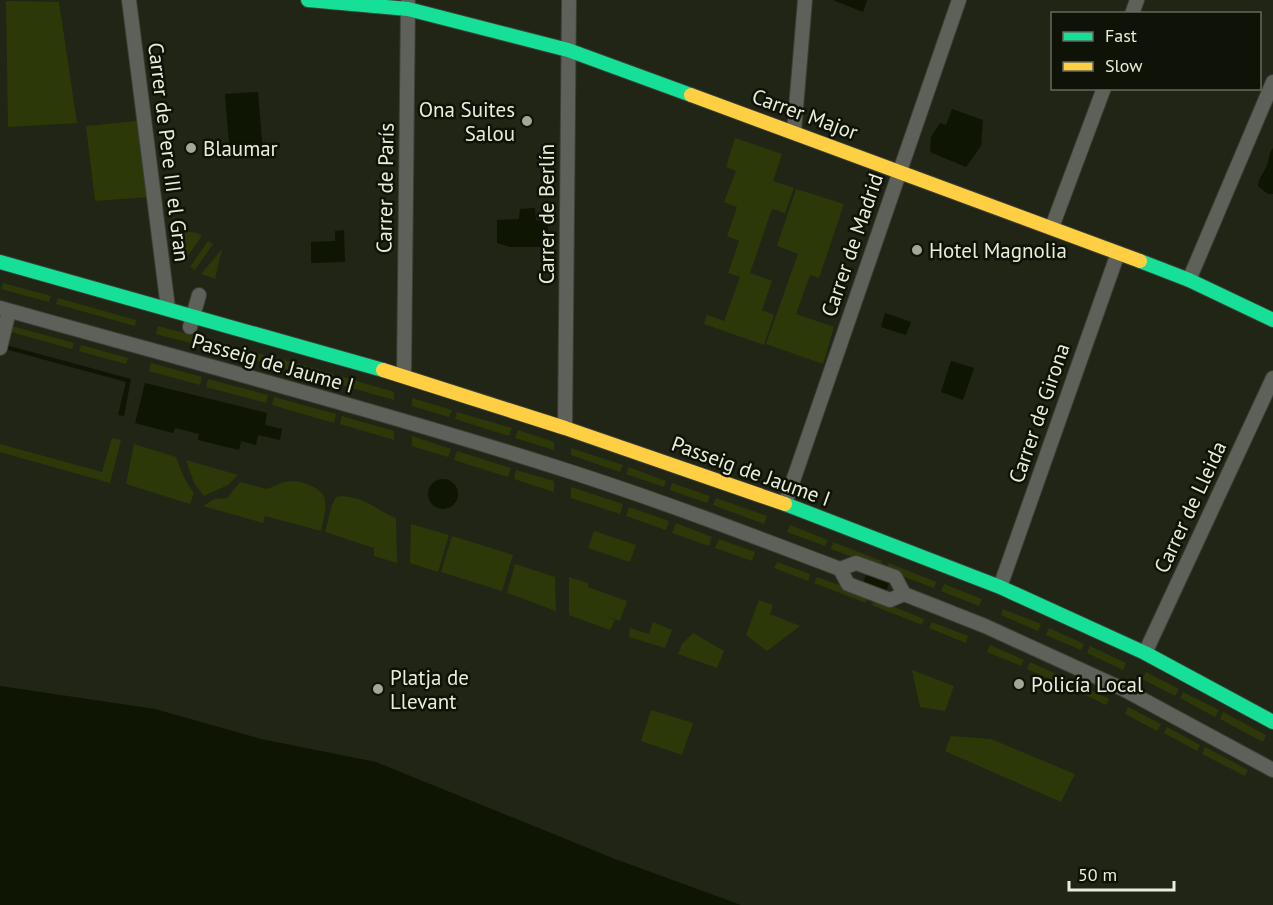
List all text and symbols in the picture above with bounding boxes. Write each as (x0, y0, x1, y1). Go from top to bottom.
legend (1051, 12, 1261, 90)
text: Fast (1105, 24, 1137, 47)
street label: Carrer de Pere III el Gran (142, 41, 196, 263)
text: Slow (1105, 54, 1143, 77)
street label: Carrer Major (748, 82, 862, 146)
place label: Ona Suites Salou (419, 96, 515, 147)
marker: Ona Suites Salou (520, 114, 534, 128)
street label: Carrer de París (370, 123, 400, 253)
place label: Blaumar (203, 135, 278, 162)
marker: Blaumar (184, 141, 198, 155)
street label: Carrer de Berlín (533, 144, 560, 284)
street label: Carrer de Madrid (815, 170, 889, 320)
place label: Hotel Magnolia (929, 237, 1067, 264)
marker: Hotel Magnolia (910, 243, 924, 257)
street label: Passeig de Jaume I (189, 327, 357, 399)
street label: Carrer de Girona (1002, 340, 1076, 486)
street label: Passeig de Jaume I (668, 430, 834, 512)
street label: Carrer de Lleida (1148, 437, 1232, 577)
place label: Platja de Llevant (390, 664, 469, 715)
place label: Policía Local (1031, 671, 1143, 698)
marker: Policía Local (1012, 677, 1026, 691)
marker: Platja de Llevant (371, 682, 385, 696)
scale bar (1069, 854, 1174, 892)
text: 50 m (1078, 863, 1117, 886)

